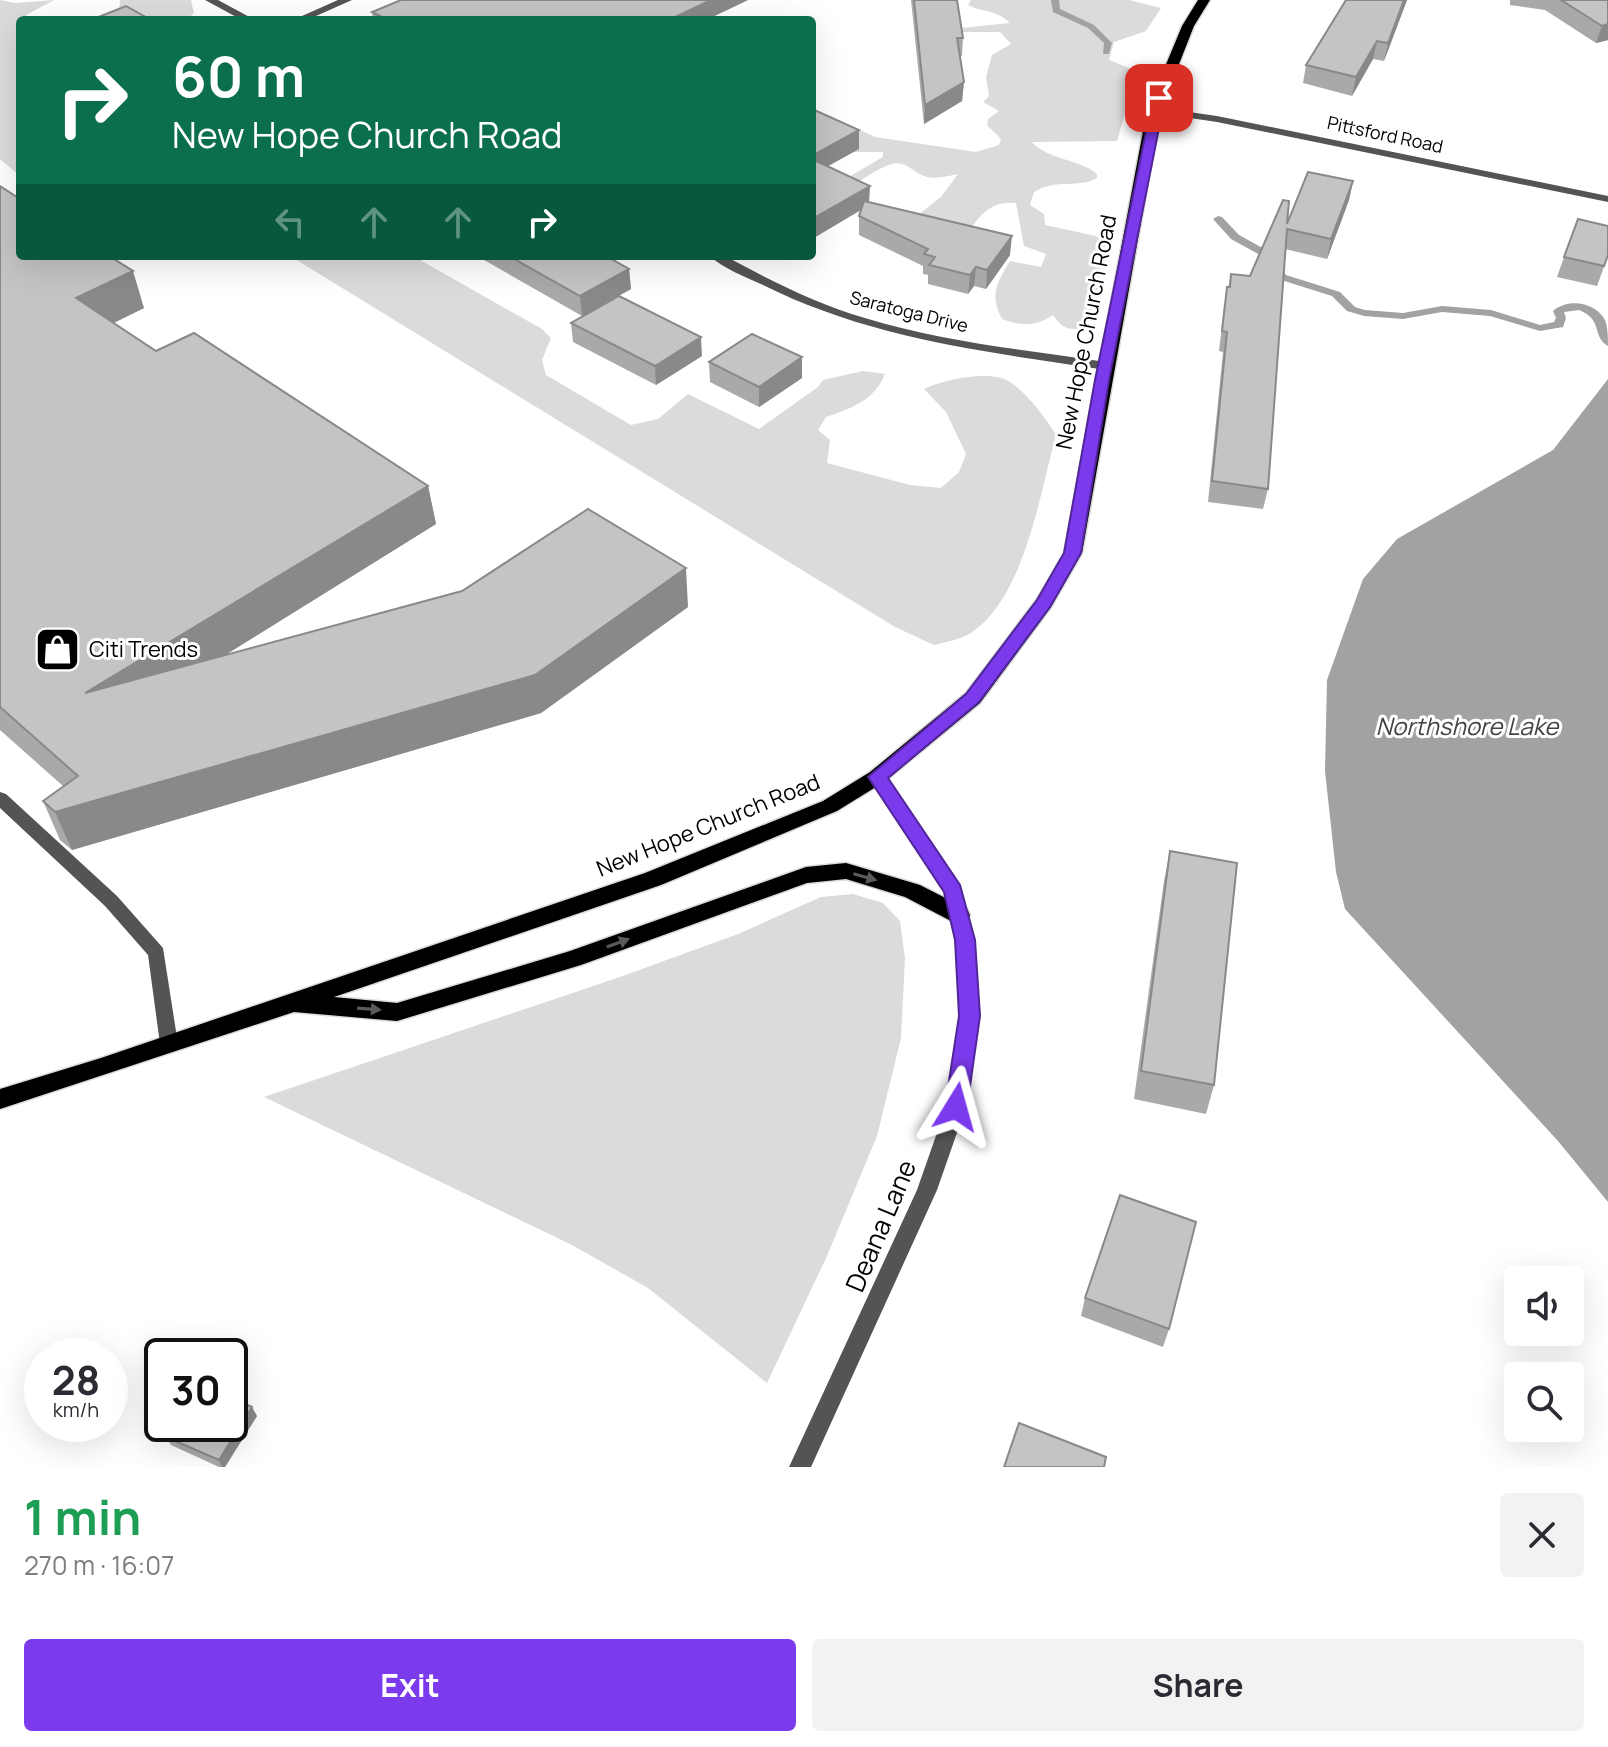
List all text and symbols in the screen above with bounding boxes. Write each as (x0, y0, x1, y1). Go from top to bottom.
text: 60 m (172, 37, 305, 114)
icon: right (40, 48, 144, 152)
pin (1125, 64, 1193, 132)
icon: arrive (1137, 76, 1181, 120)
text: New Hope Church Road (172, 110, 562, 159)
street label: Pittsford Road (1325, 110, 1445, 158)
icon: left (268, 200, 312, 244)
icon: ahead (352, 200, 396, 244)
icon: ahead (436, 200, 480, 244)
icon: right (520, 200, 564, 244)
street label: New Hope Church Road (1049, 212, 1123, 452)
street label: Saratoga Drive (848, 285, 971, 337)
shop icon: Citi Trends (34, 625, 82, 673)
place label: Citi Trends (89, 634, 198, 664)
water label: Northshore Lake (1376, 709, 1560, 742)
street label: New Hope Church Road (592, 766, 824, 884)
one-way arrow (854, 871, 878, 884)
one-way arrow (606, 936, 630, 948)
one-way arrow (357, 1003, 382, 1016)
position arrow (914, 1065, 998, 1149)
street label: Deana Lane (836, 1154, 924, 1297)
map controls (1504, 1266, 1584, 1442)
button: sound (1504, 1266, 1584, 1346)
speed limit sign: 30 (144, 1338, 248, 1442)
text: 28 (52, 1352, 100, 1407)
button: search (1504, 1362, 1584, 1442)
text: km/h (53, 1396, 99, 1423)
text: 1 min (24, 1484, 141, 1549)
button: close (1500, 1493, 1584, 1577)
text: 270 m · 16:07 (24, 1547, 174, 1583)
button: Exit (24, 1639, 796, 1731)
button: Share (812, 1639, 1584, 1731)

